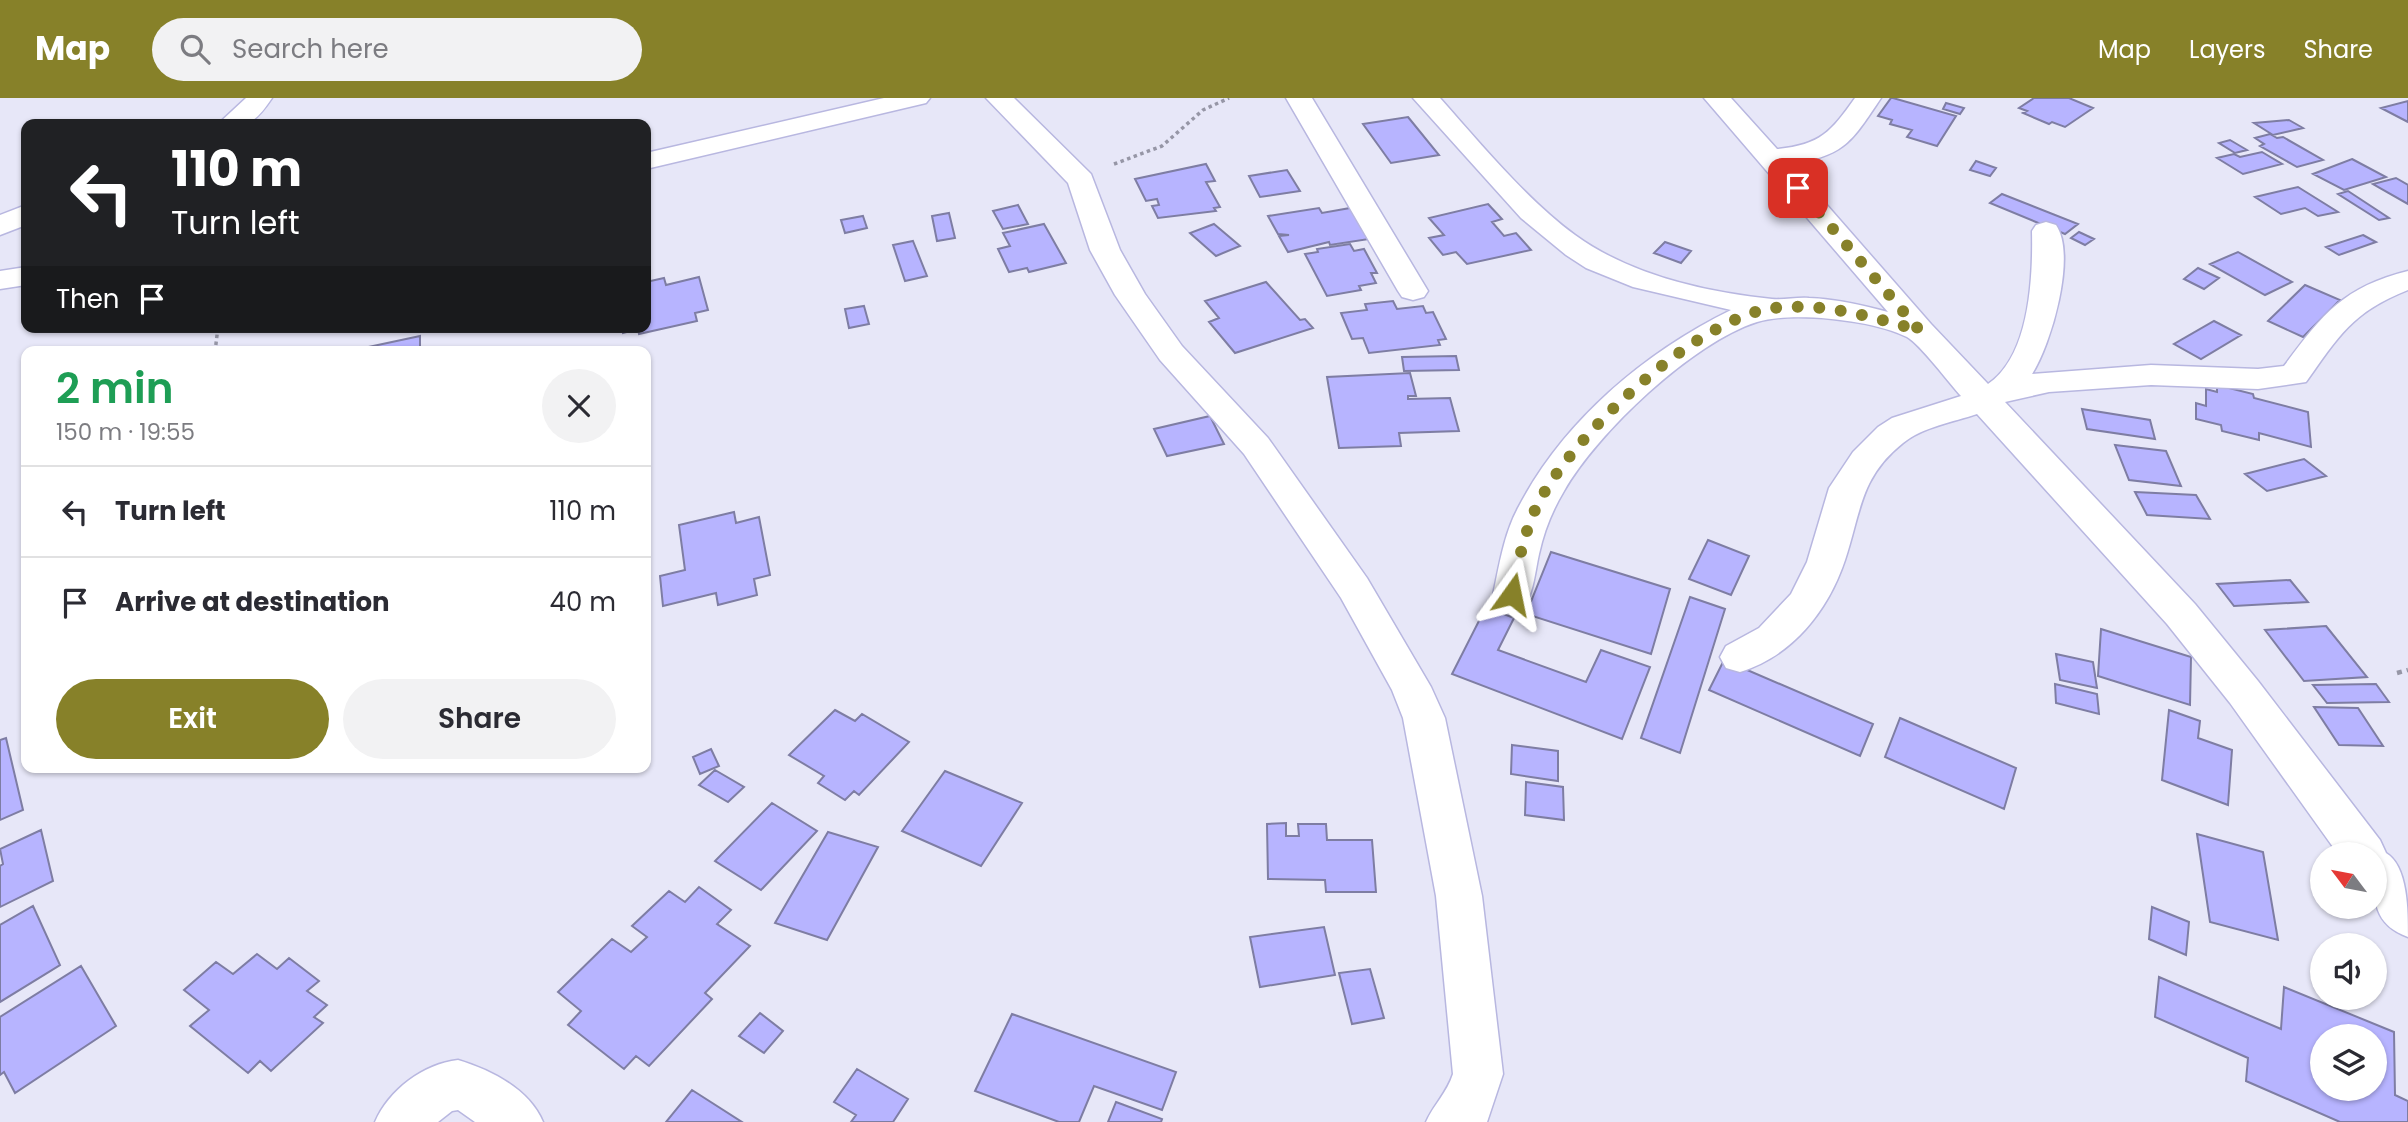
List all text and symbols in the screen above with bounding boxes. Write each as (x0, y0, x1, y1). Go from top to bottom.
search box (152, 18, 642, 81)
text: Map (35, 25, 110, 72)
icon: search (176, 30, 214, 68)
text: Search here (232, 31, 389, 67)
text: Map (2098, 33, 2151, 66)
text: Layers (2189, 33, 2265, 66)
text: Share (2303, 33, 2373, 66)
text: 110 m (171, 135, 302, 203)
icon: left (56, 147, 147, 238)
pin (1768, 158, 1828, 218)
icon: arrive (1779, 169, 1817, 207)
text: Turn left (171, 200, 300, 245)
icon: arrive (133, 280, 171, 318)
text: Then (56, 281, 119, 317)
text: 2 min (56, 359, 174, 418)
button: close (542, 369, 616, 443)
text: 150 m · 19:55 (56, 416, 195, 448)
icon: left (56, 493, 94, 531)
text: Turn left (115, 493, 226, 529)
text: 110 m (549, 493, 616, 529)
position arrow (1475, 557, 1549, 631)
icon: arrive (56, 584, 94, 622)
text: Arrive at destination (115, 584, 390, 620)
text: 40 m (550, 584, 616, 620)
button: Exit (56, 679, 329, 759)
button: Share (343, 679, 616, 759)
north arrow (2310, 842, 2387, 919)
map controls (2310, 842, 2387, 1101)
button: sound (2310, 933, 2387, 1010)
button: layers (2310, 1024, 2387, 1101)

